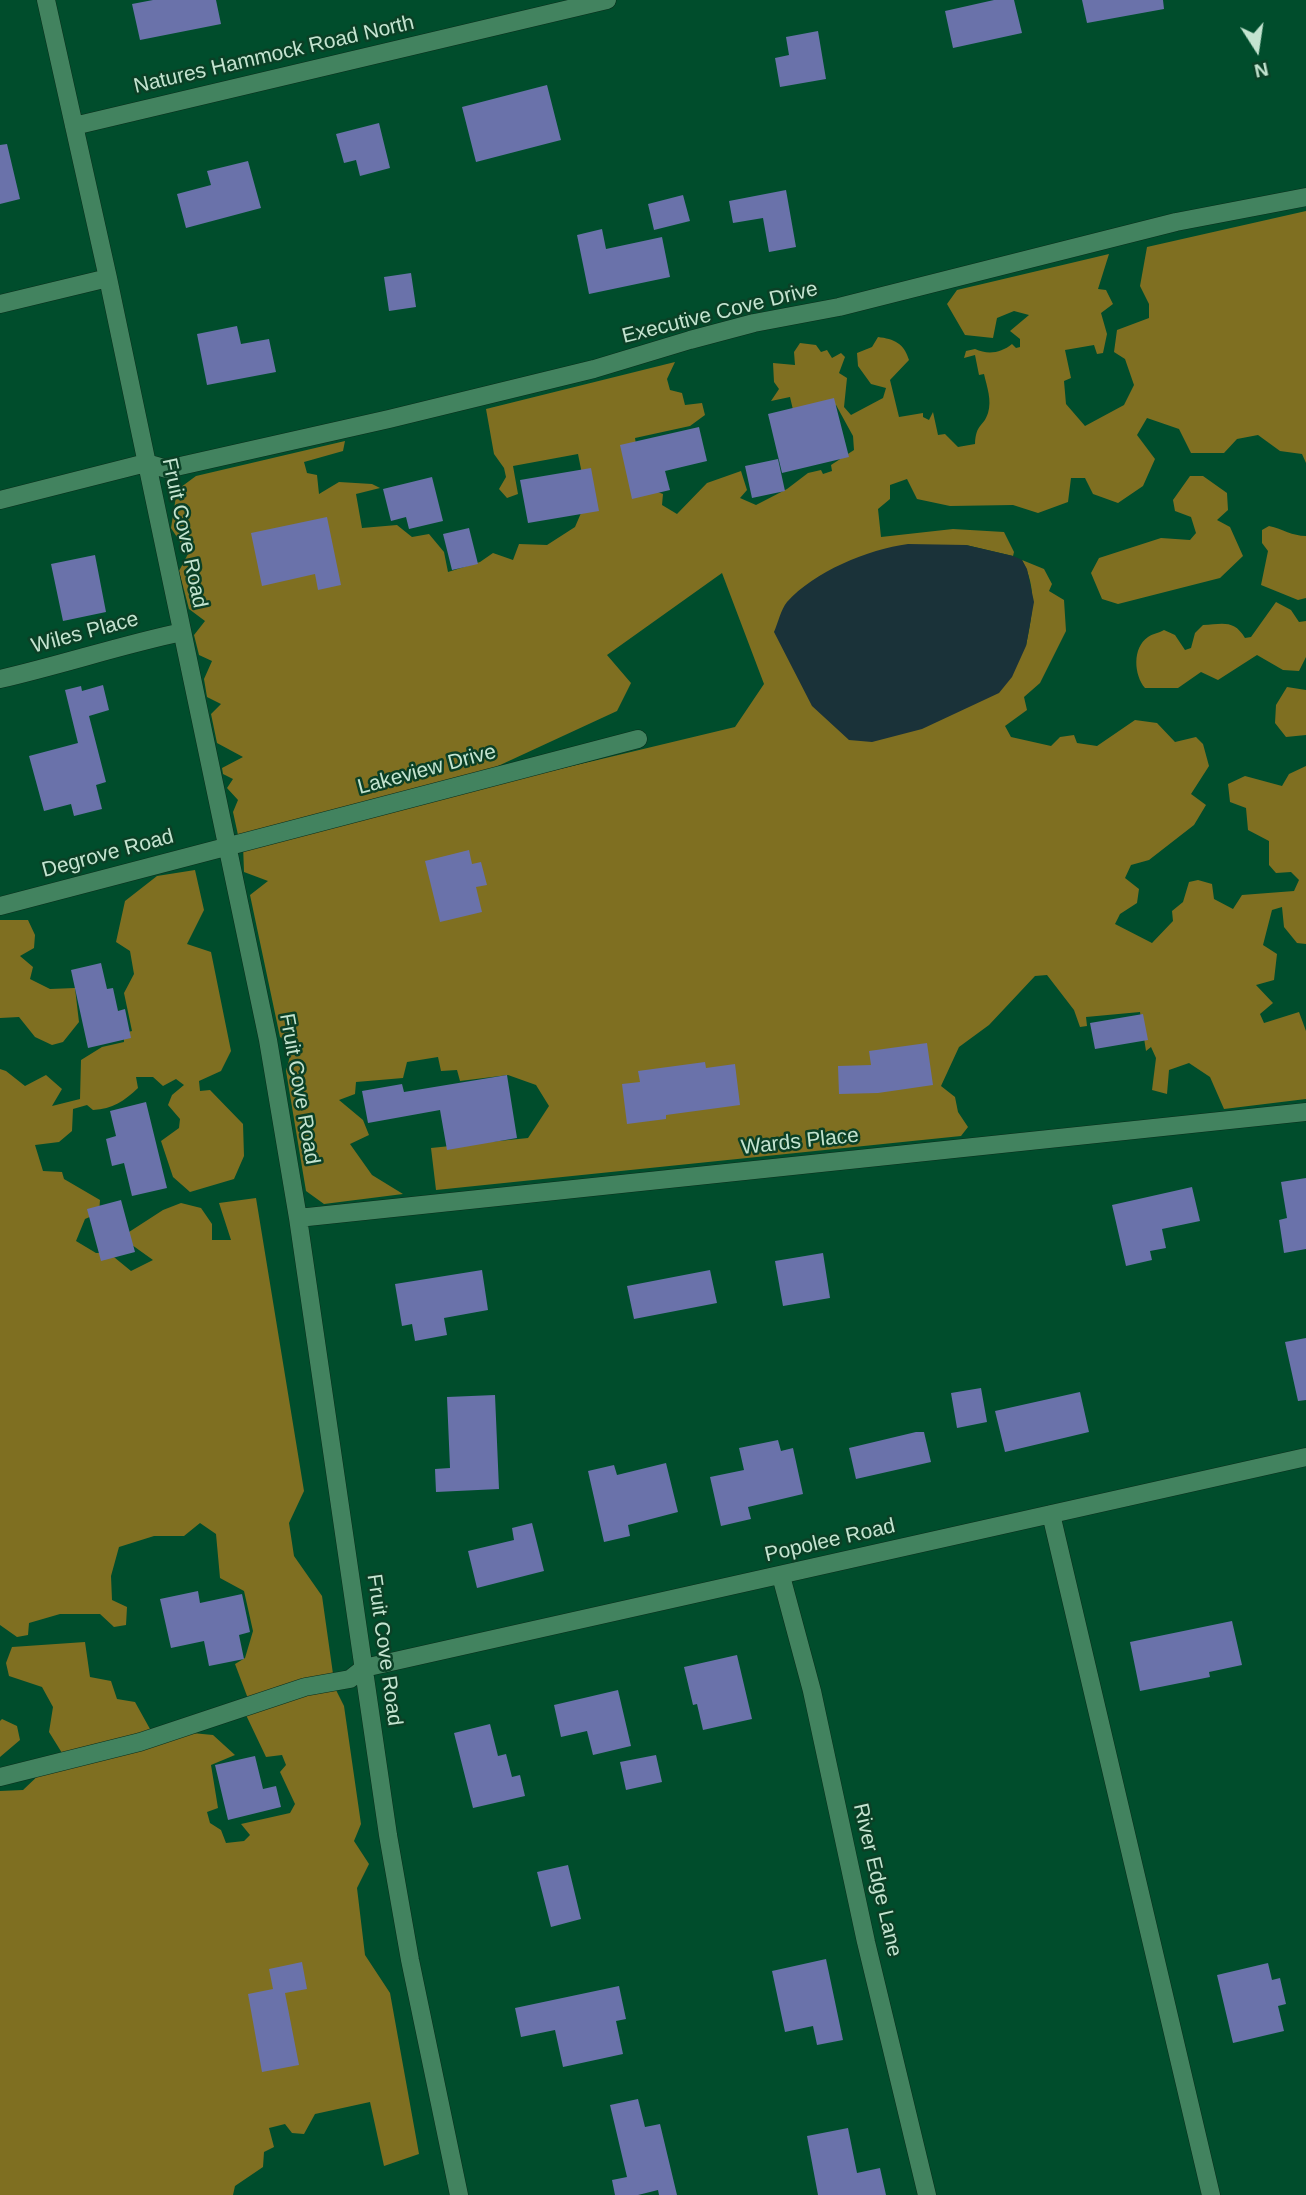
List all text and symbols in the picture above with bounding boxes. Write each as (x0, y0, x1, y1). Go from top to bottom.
street label: Natures Hammock Road North (131, 10, 417, 100)
north arrow (1222, 14, 1292, 84)
text: N (1253, 58, 1270, 82)
street label: Executive Cove Drive (620, 276, 820, 350)
street label: Fruit Cove Road (156, 456, 212, 610)
street label: Wiles Place (29, 607, 141, 659)
street label: Lakeview Drive (355, 739, 499, 801)
street label: Degrove Road (39, 824, 177, 884)
street label: Fruit Cove Road (273, 1012, 325, 1166)
street label: Wards Place (740, 1123, 860, 1161)
street label: Popolee Road (762, 1514, 898, 1568)
street label: Fruit Cove Road (361, 1573, 407, 1727)
street label: River Edge Lane (847, 1801, 907, 1959)

